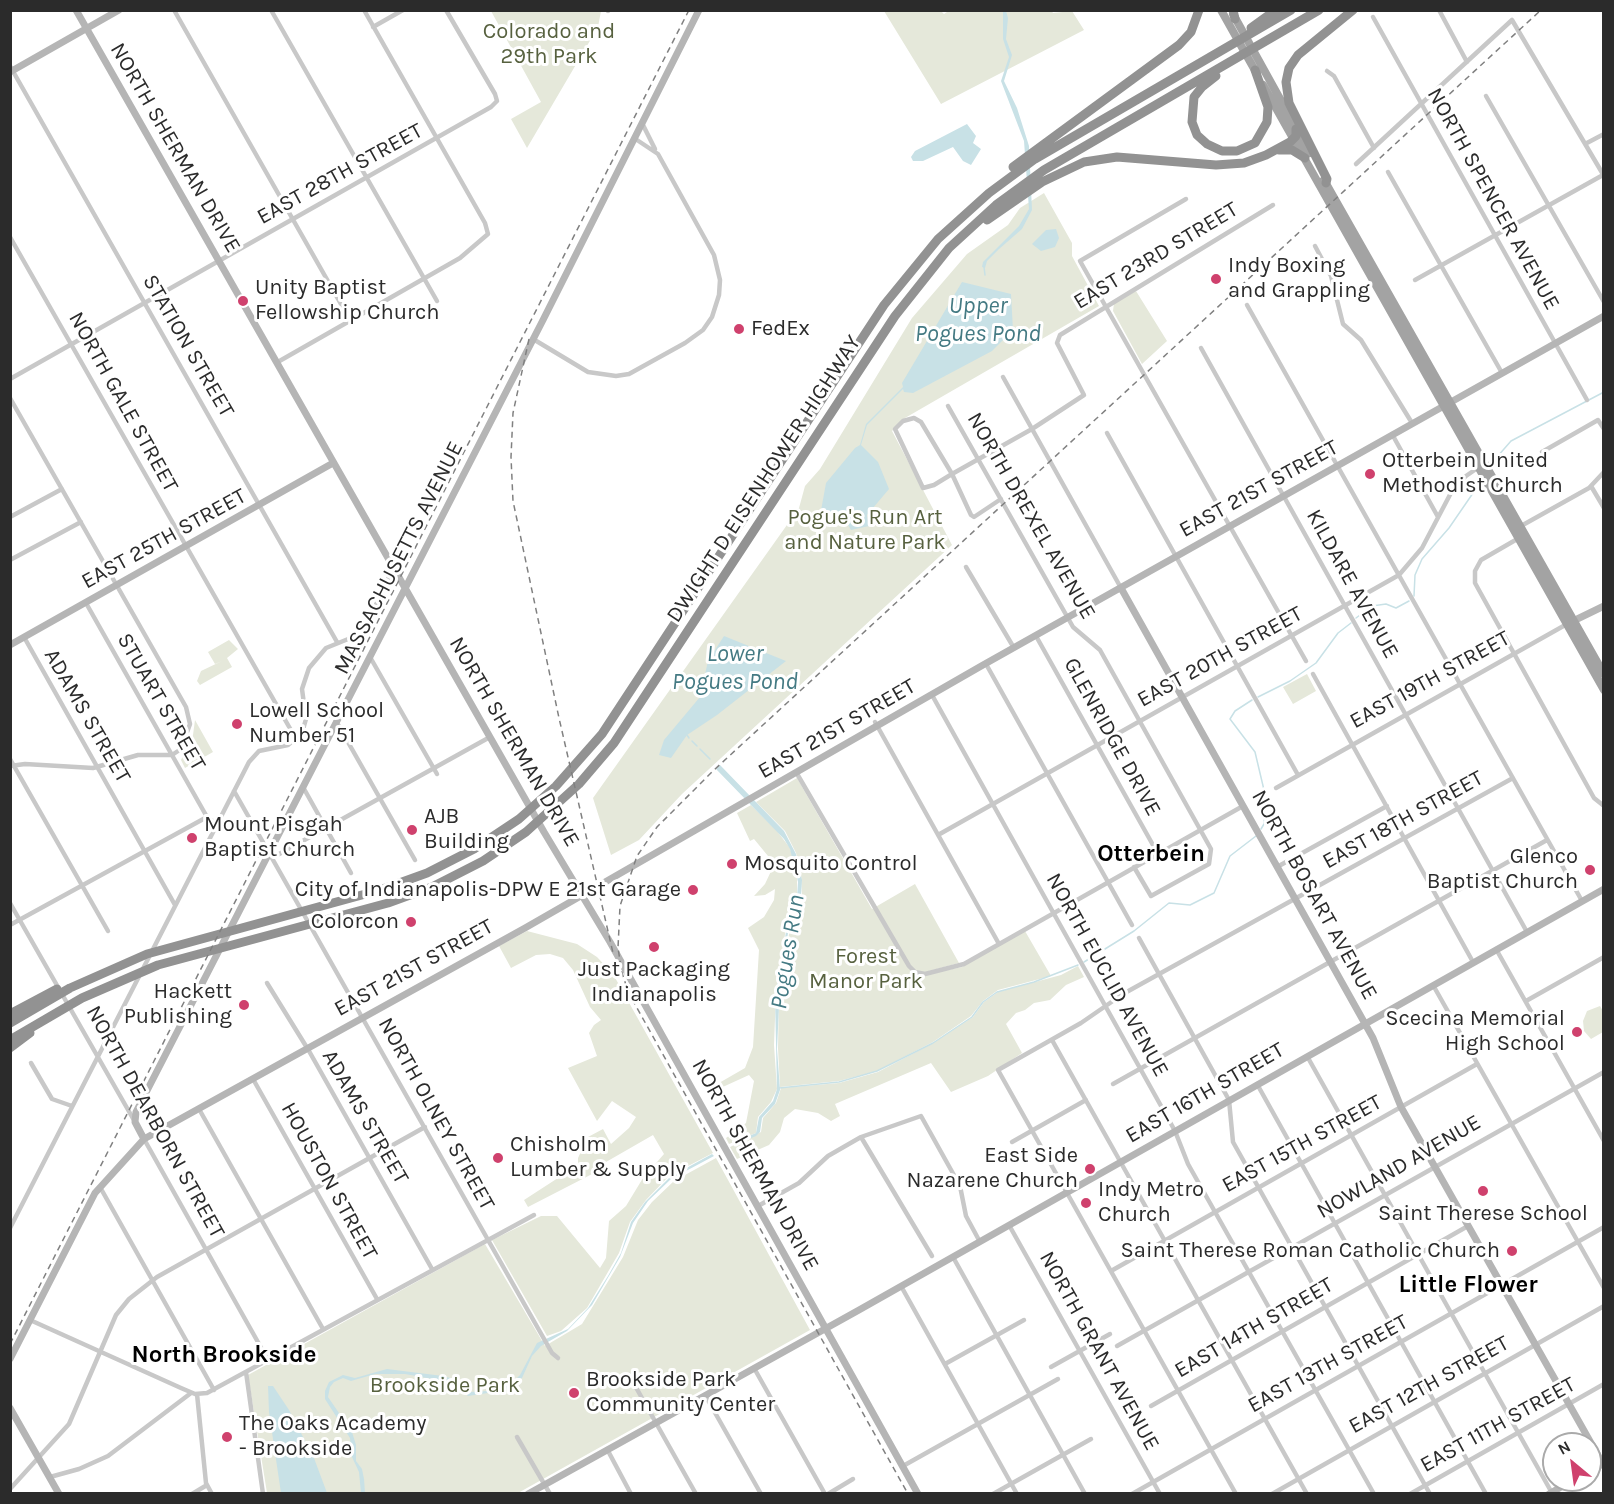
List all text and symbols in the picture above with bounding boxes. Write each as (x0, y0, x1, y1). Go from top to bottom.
park label: Colorado and 29th Park (483, 19, 615, 70)
street label: NORTH SHERMAN DRIVE (104, 38, 246, 258)
street label: NORTH SPENCER AVENUE (1421, 83, 1565, 315)
street label: EAST 28TH STREET (253, 118, 427, 230)
street label: EAST 23RD STREET (1069, 197, 1243, 315)
place label: Indy Boxing and Grappling (1228, 253, 1370, 304)
street label: STATION STREET (136, 270, 240, 422)
marker: Indy Boxing and Grappling (1209, 272, 1223, 286)
place label: Unity Baptist Fellowship Church (255, 275, 440, 326)
water label: Upper Pogues Pond (915, 292, 1041, 348)
marker: Unity Baptist Fellowship Church (236, 294, 250, 308)
street label: NORTH GALE STREET (63, 307, 183, 497)
place label: FedEx (751, 316, 810, 342)
marker: FedEx (732, 322, 746, 336)
street label: DWIGHT D EISENHOWER HIGHWAY (661, 331, 867, 627)
street label: NORTH DREXEL AVENUE (961, 408, 1101, 624)
street label: EAST 21ST STREET (1175, 434, 1343, 544)
street label: MASSACHUSETTS AVENUE (329, 437, 469, 679)
place label: Otterbein United Methodist Church (1382, 448, 1563, 500)
marker: Otterbein United Methodist Church (1363, 467, 1377, 481)
street label: EAST 25TH STREET (77, 483, 251, 595)
park label: Pogue's Run Art and Nature Park (784, 505, 946, 556)
street label: KILDARE AVENUE (1300, 505, 1404, 663)
street label: EAST 20TH STREET (1133, 601, 1307, 713)
street label: EAST 19TH STREET (1345, 625, 1515, 735)
street label: STUART STREET (111, 628, 211, 776)
street label: NORTH SHERMAN DRIVE (443, 632, 585, 852)
water label: Lower Pogues Pond (672, 640, 798, 696)
street label: ADAMS STREET (38, 644, 136, 788)
street label: GLENRIDGE DRIVE (1058, 653, 1166, 821)
street label: EAST 21ST STREET (753, 673, 921, 785)
place label: Lowell School Number 51 (249, 698, 384, 750)
marker: Lowell School Number 51 (230, 717, 244, 731)
street label: EAST 18TH STREET (1318, 765, 1488, 875)
street label: NORTH BOSART AVENUE (1245, 786, 1383, 1004)
place label: AJB Building (424, 804, 509, 855)
place label: Mount Pisgah Baptist Church (204, 812, 355, 864)
marker: AJB Building (405, 823, 419, 837)
marker: Mount Pisgah Baptist Church (185, 831, 199, 845)
district label: Otterbein (1097, 840, 1205, 868)
place label: Glenco Baptist Church (1427, 844, 1578, 896)
place label: Mosquito Control (744, 851, 918, 877)
marker: Mosquito Control (725, 857, 739, 871)
marker: Glenco Baptist Church (1583, 863, 1597, 877)
street label: NORTH EUCLID AVENUE (1040, 869, 1174, 1081)
place label: City of Indianapolis-DPW E 21st Garage (295, 877, 681, 903)
marker: City of Indianapolis-DPW E 21st Garage (686, 883, 700, 897)
water label: Pogues Run (765, 892, 811, 1012)
place label: Colorcon (311, 909, 399, 935)
street label: EAST 21ST STREET (330, 913, 498, 1023)
marker: Colorcon (404, 915, 418, 929)
marker: Just Packaging Indianapolis (647, 940, 661, 954)
park label: Forest Manor Park (809, 944, 923, 996)
place label: Just Packaging Indianapolis (578, 957, 730, 1008)
place label: Hackett Publishing (124, 979, 232, 1030)
marker: Hackett Publishing (237, 998, 251, 1012)
street label: NORTH DEARBORN STREET (80, 1001, 230, 1243)
place label: Scecina Memorial High School (1385, 1006, 1565, 1058)
street label: NORTH OLNEY STREET (372, 1013, 500, 1215)
marker: Scecina Memorial High School (1570, 1025, 1584, 1039)
street label: EAST 16TH STREET (1121, 1037, 1289, 1149)
street label: ADAMS STREET (316, 1045, 414, 1189)
street label: NORTH SHERMAN DRIVE (686, 1055, 824, 1275)
street label: EAST 15TH STREET (1217, 1089, 1387, 1199)
street label: HOUSTON STREET (275, 1098, 383, 1264)
street label: NOWLAND AVENUE (1312, 1109, 1486, 1225)
place label: Chisholm Lumber & Supply (510, 1132, 686, 1184)
place label: East Side Nazarene Church (907, 1143, 1078, 1194)
marker: Chisholm Lumber & Supply (491, 1151, 505, 1165)
marker: East Side Nazarene Church (1083, 1162, 1097, 1176)
place label: Indy Metro Church (1098, 1177, 1204, 1228)
marker: Saint Therese School (1476, 1184, 1490, 1198)
marker: Indy Metro Church (1079, 1196, 1093, 1210)
place label: Saint Therese School (1378, 1201, 1588, 1227)
place label: Saint Therese Roman Catholic Church (1121, 1238, 1500, 1264)
marker: Saint Therese Roman Catholic Church (1505, 1244, 1519, 1258)
street label: NORTH GRANT AVENUE (1033, 1247, 1165, 1455)
district label: Little Flower (1398, 1271, 1538, 1299)
street label: EAST 14TH STREET (1170, 1272, 1338, 1384)
street label: EAST 13TH STREET (1243, 1309, 1413, 1419)
street label: EAST 12TH STREET (1344, 1330, 1514, 1440)
district label: North Brookside (131, 1341, 317, 1369)
place label: Brookside Park Community Center (586, 1367, 775, 1418)
street label: EAST 11TH STREET (1416, 1371, 1580, 1479)
park label: Brookside Park (370, 1373, 520, 1399)
marker: Brookside Park Community Center (567, 1386, 581, 1400)
place label: The Oaks Academy - Brookside (239, 1411, 427, 1462)
marker: The Oaks Academy - Brookside (220, 1430, 234, 1444)
north arrow (1542, 1432, 1602, 1492)
text: N (1554, 1436, 1574, 1459)

